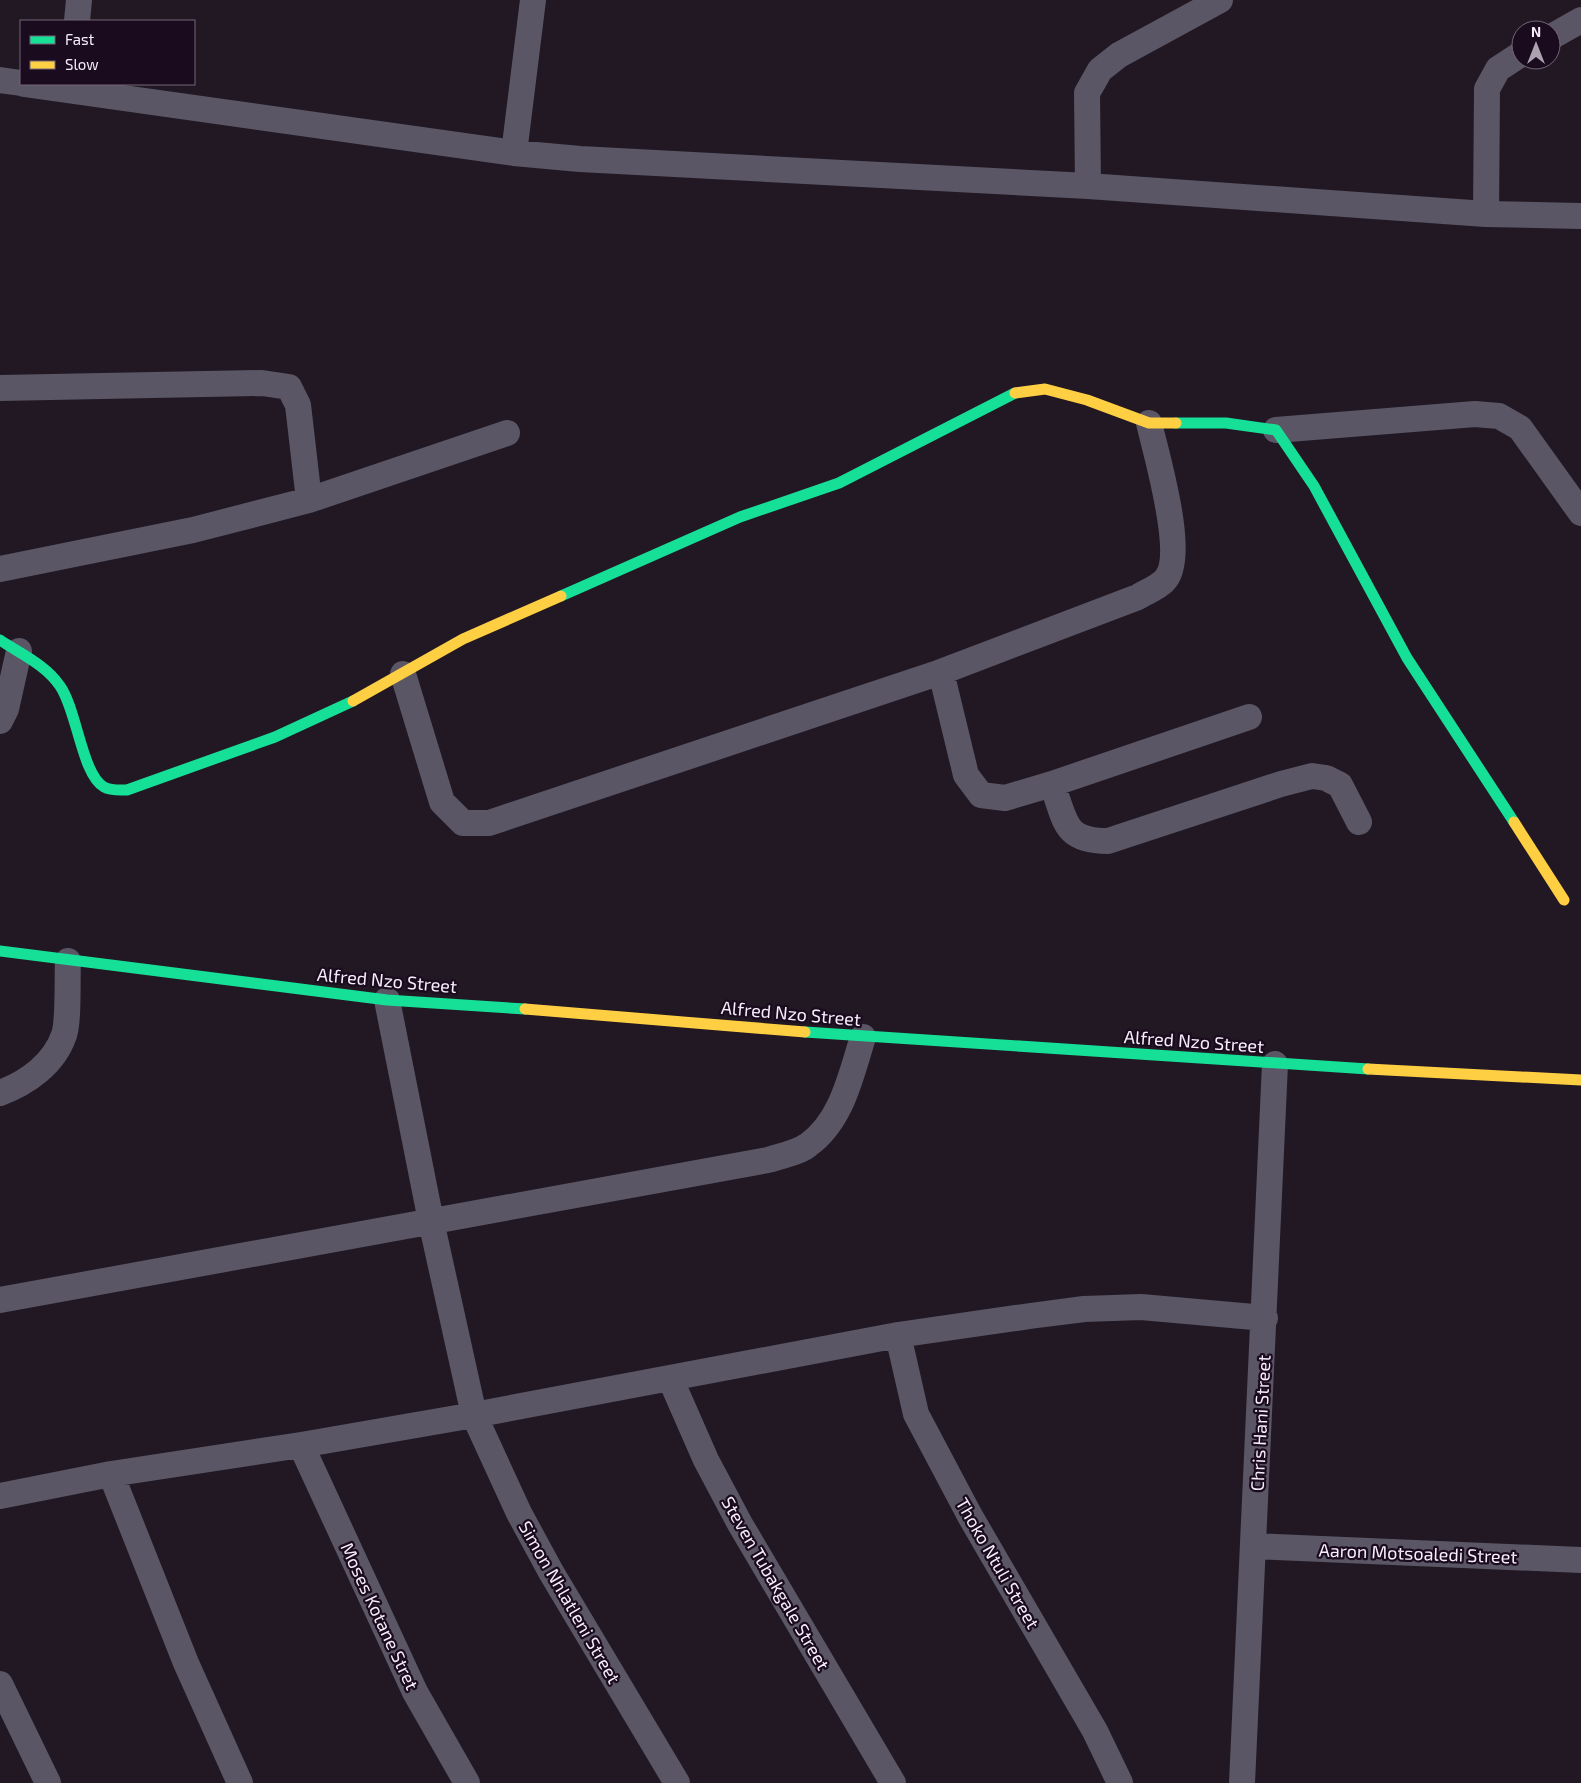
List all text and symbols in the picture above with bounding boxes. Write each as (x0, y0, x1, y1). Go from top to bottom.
legend (20, 20, 195, 85)
north arrow (1511, 20, 1561, 70)
text: N (1531, 23, 1541, 40)
text: Fast (65, 30, 95, 48)
text: Slow (65, 55, 99, 73)
street label: Alfred Nzo Street (316, 963, 458, 997)
street label: Alfred Nzo Street (720, 996, 862, 1030)
street label: Alfred Nzo Street (1123, 1025, 1265, 1057)
street label: Chris Hani Street (1245, 1354, 1275, 1492)
street label: Steven Tubakgale Street (717, 1492, 835, 1674)
street label: Thoko Ntuli Street (951, 1493, 1045, 1633)
street label: Simon Nhlatleni Street (514, 1517, 626, 1687)
street label: Moses Kotane Stret (336, 1539, 424, 1693)
street label: Aaron Motsoaledi Street (1318, 1539, 1518, 1567)

